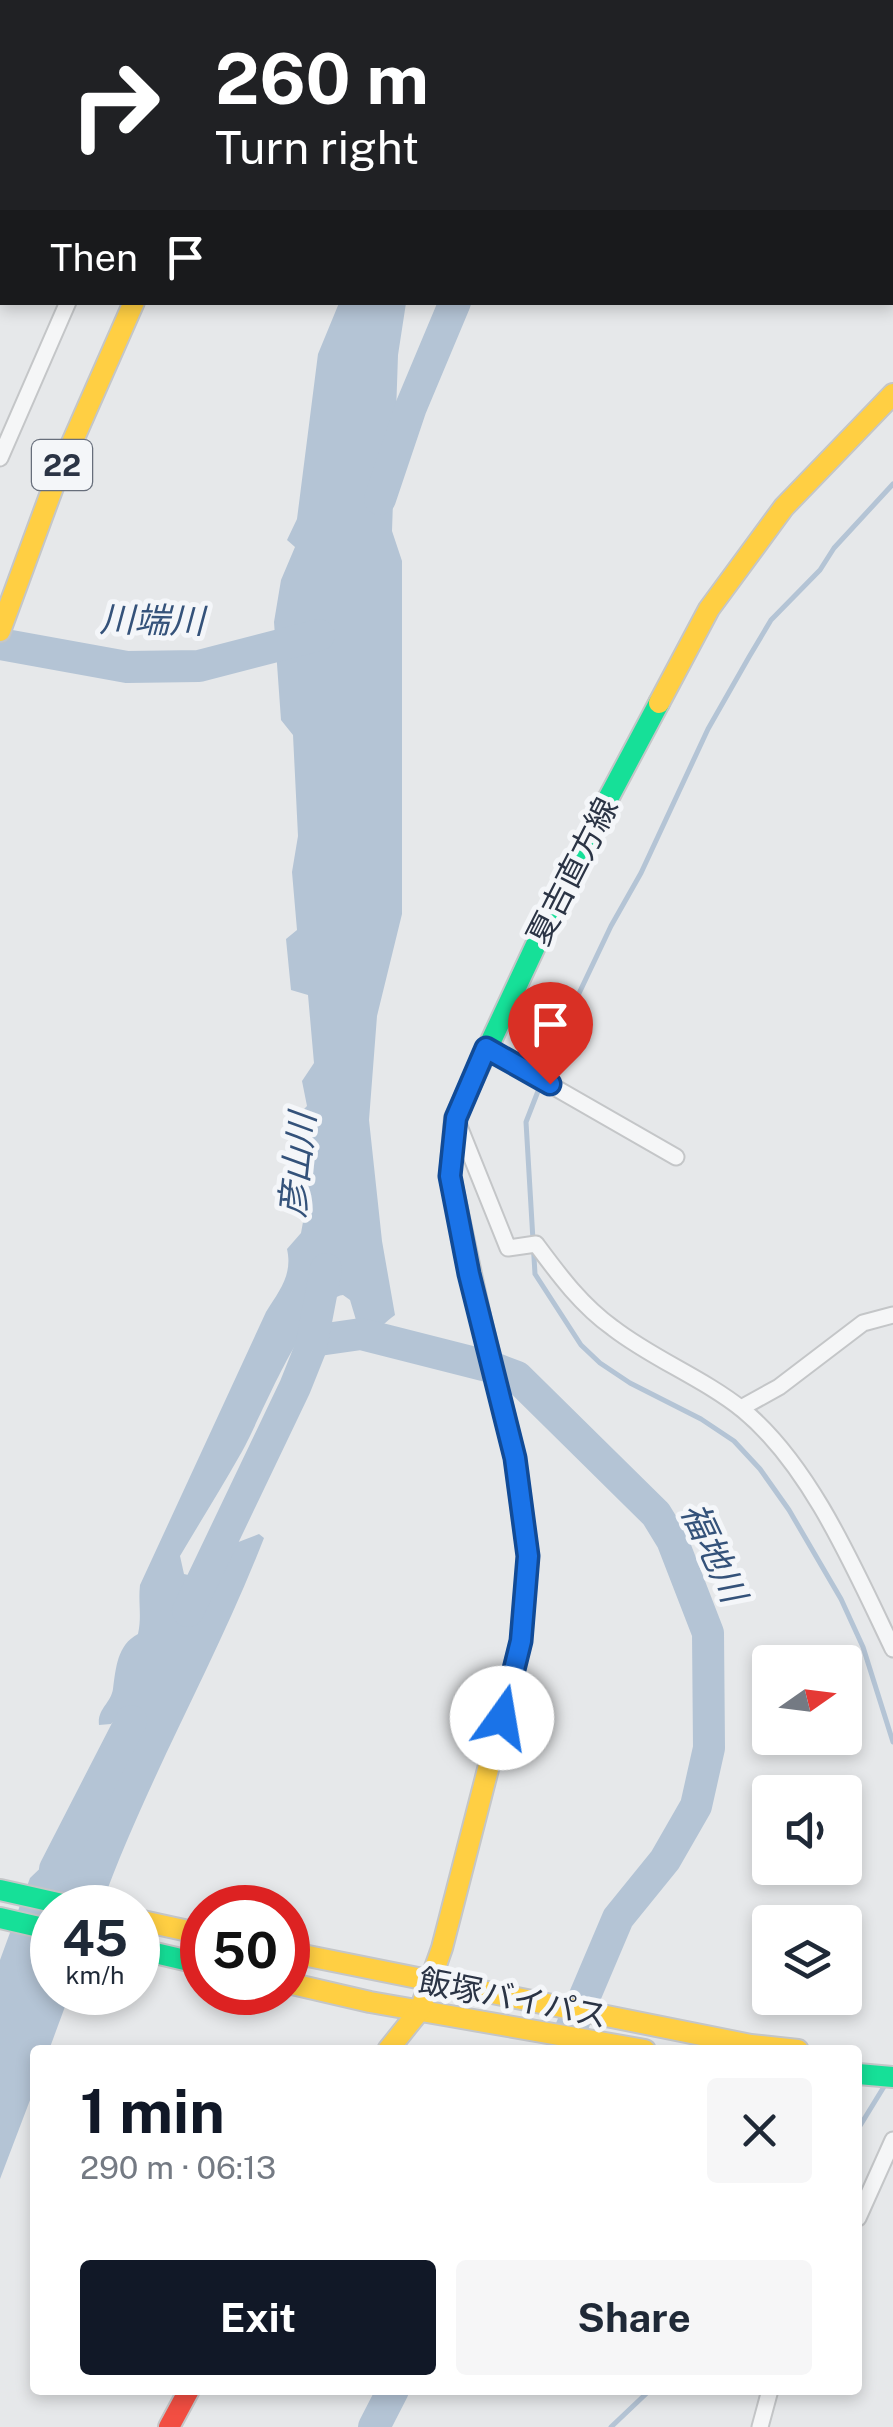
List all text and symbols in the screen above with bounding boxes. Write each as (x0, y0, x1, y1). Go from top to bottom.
text: 260 m (215, 37, 429, 120)
icon: right (50, 40, 180, 170)
text: Turn right (215, 121, 419, 174)
icon: arrive (158, 230, 213, 285)
text: Then (50, 235, 138, 280)
road number: 22 (32, 440, 92, 490)
water label: 川端川 (99, 599, 209, 641)
street label: 夏吉直方線 (519, 791, 625, 951)
pin (508, 982, 593, 1085)
icon: arrive (523, 997, 578, 1052)
water label: 彦山川 (271, 1107, 323, 1219)
water label: 福地川 (673, 1496, 756, 1612)
north arrow (752, 1645, 862, 1755)
map controls (752, 1645, 862, 2015)
position arrow (450, 1666, 554, 1770)
button: sound (752, 1775, 862, 1885)
speed limit sign: 50 (180, 1885, 310, 2015)
button: layers (752, 1905, 862, 2015)
text: 45 (62, 1908, 128, 1967)
text: km/h (66, 1960, 124, 1990)
street label: 飯塚バイパス (416, 1962, 610, 2034)
text: 1 min (80, 2076, 225, 2147)
button: close (707, 2078, 812, 2183)
text: 290 m · 06:13 (80, 2149, 276, 2186)
button: Exit (80, 2260, 436, 2375)
button: Share (456, 2260, 812, 2375)

